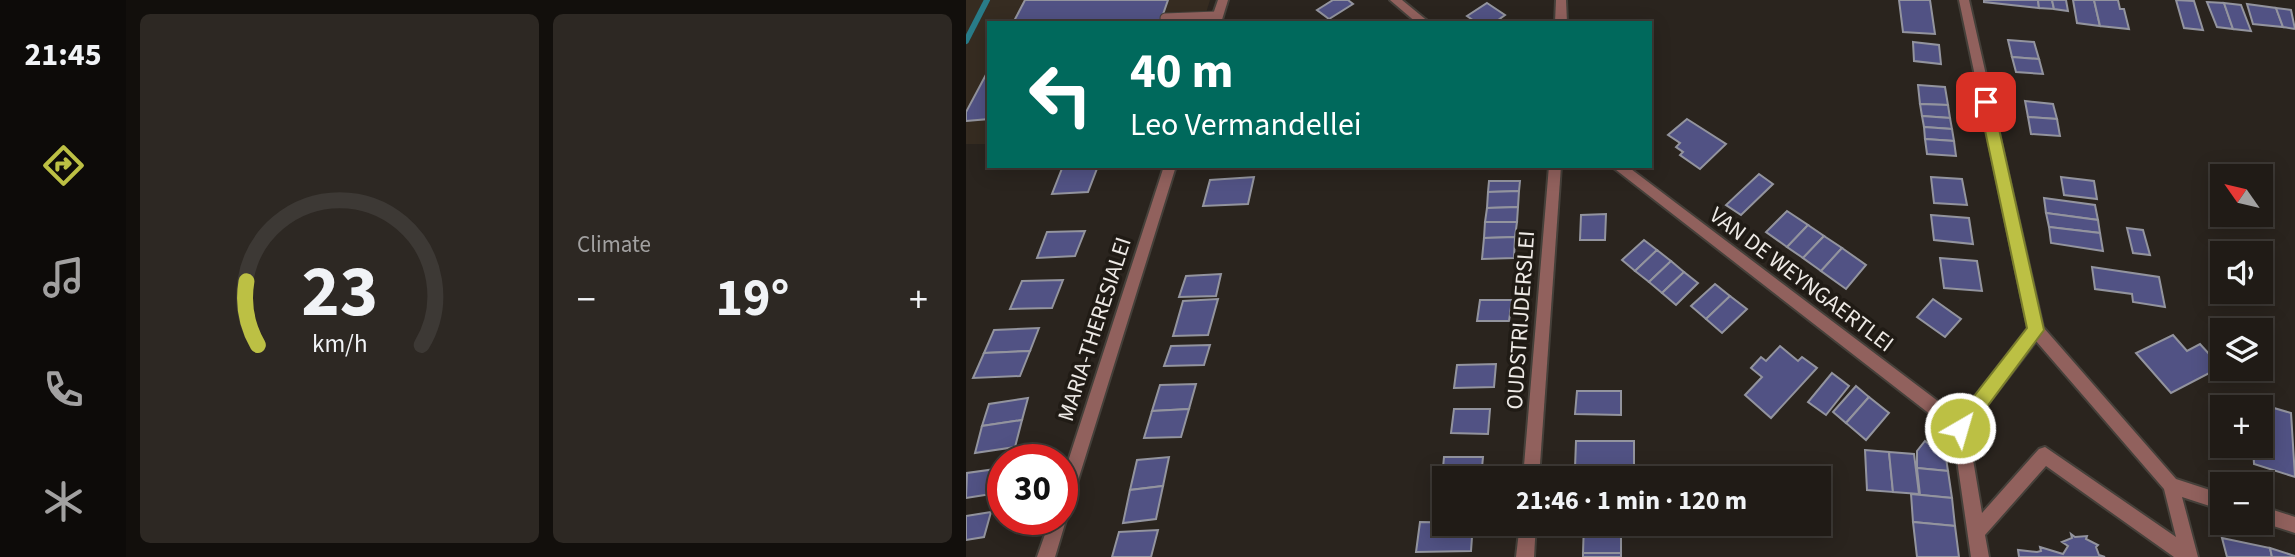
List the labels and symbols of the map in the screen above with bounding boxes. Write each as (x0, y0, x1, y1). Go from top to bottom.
pin (1956, 72, 2016, 132)
north arrow (2210, 164, 2273, 228)
street label: VAN DE WEYNGAERTLEI (1702, 199, 1901, 360)
street label: OUDSTRIJDERSLEI (1498, 229, 1543, 411)
street label: MARIA-THERESIALEI (1049, 233, 1140, 425)
position arrow (1923, 391, 1997, 465)
speed limit sign: 30 (987, 444, 1078, 535)

